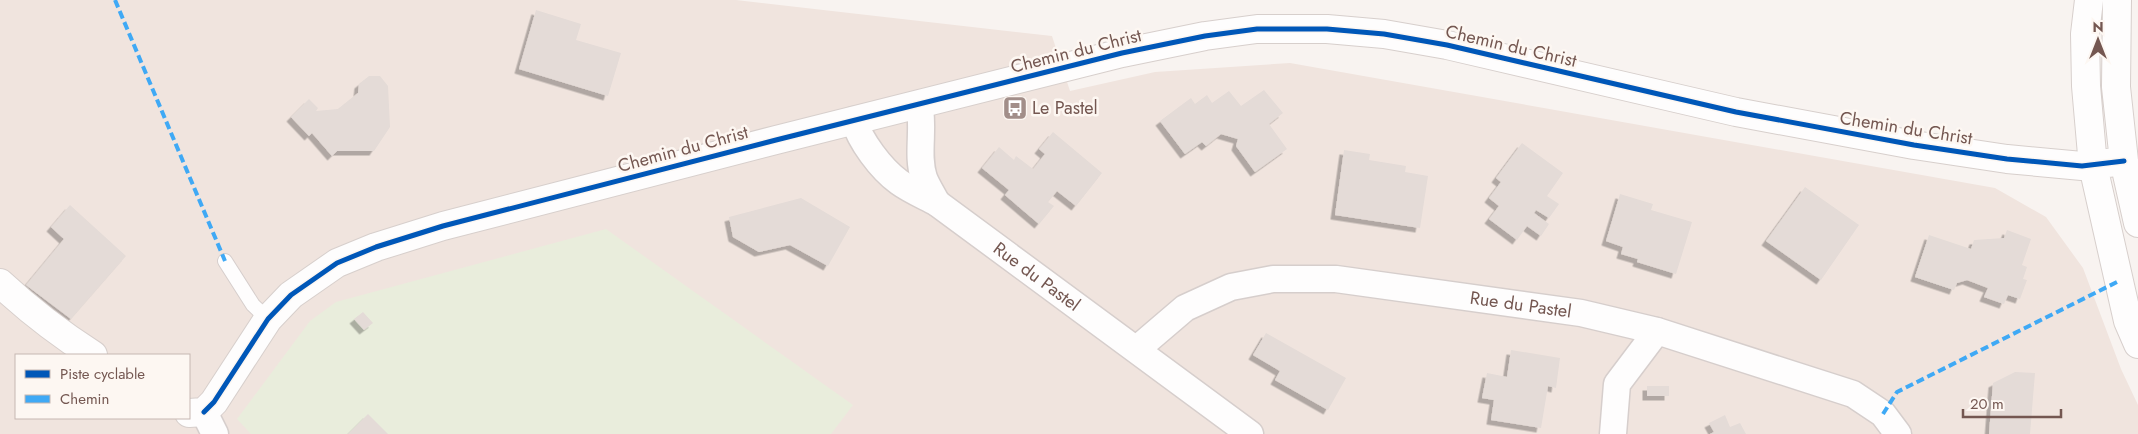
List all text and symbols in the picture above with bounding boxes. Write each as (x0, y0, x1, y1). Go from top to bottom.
north arrow (2073, 15, 2123, 65)
text: N (2092, 17, 2104, 37)
street label: Chemin du Christ (1443, 18, 1580, 74)
street label: Chemin du Christ (1008, 22, 1145, 80)
bus stop icon: Le Pastel (1002, 95, 1028, 121)
place label: Le Pastel (1032, 95, 1098, 121)
street label: Chemin du Christ (1838, 105, 1975, 151)
street label: Chemin du Christ (615, 119, 752, 179)
street label: Rue du Pastel (988, 236, 1086, 317)
street label: Rue du Pastel (1468, 285, 1573, 325)
legend (15, 354, 190, 419)
text: Piste cyclable (60, 363, 145, 385)
scale bar (1963, 386, 2060, 418)
text: Chemin (60, 388, 109, 410)
text: 20 m (1970, 393, 2004, 415)

